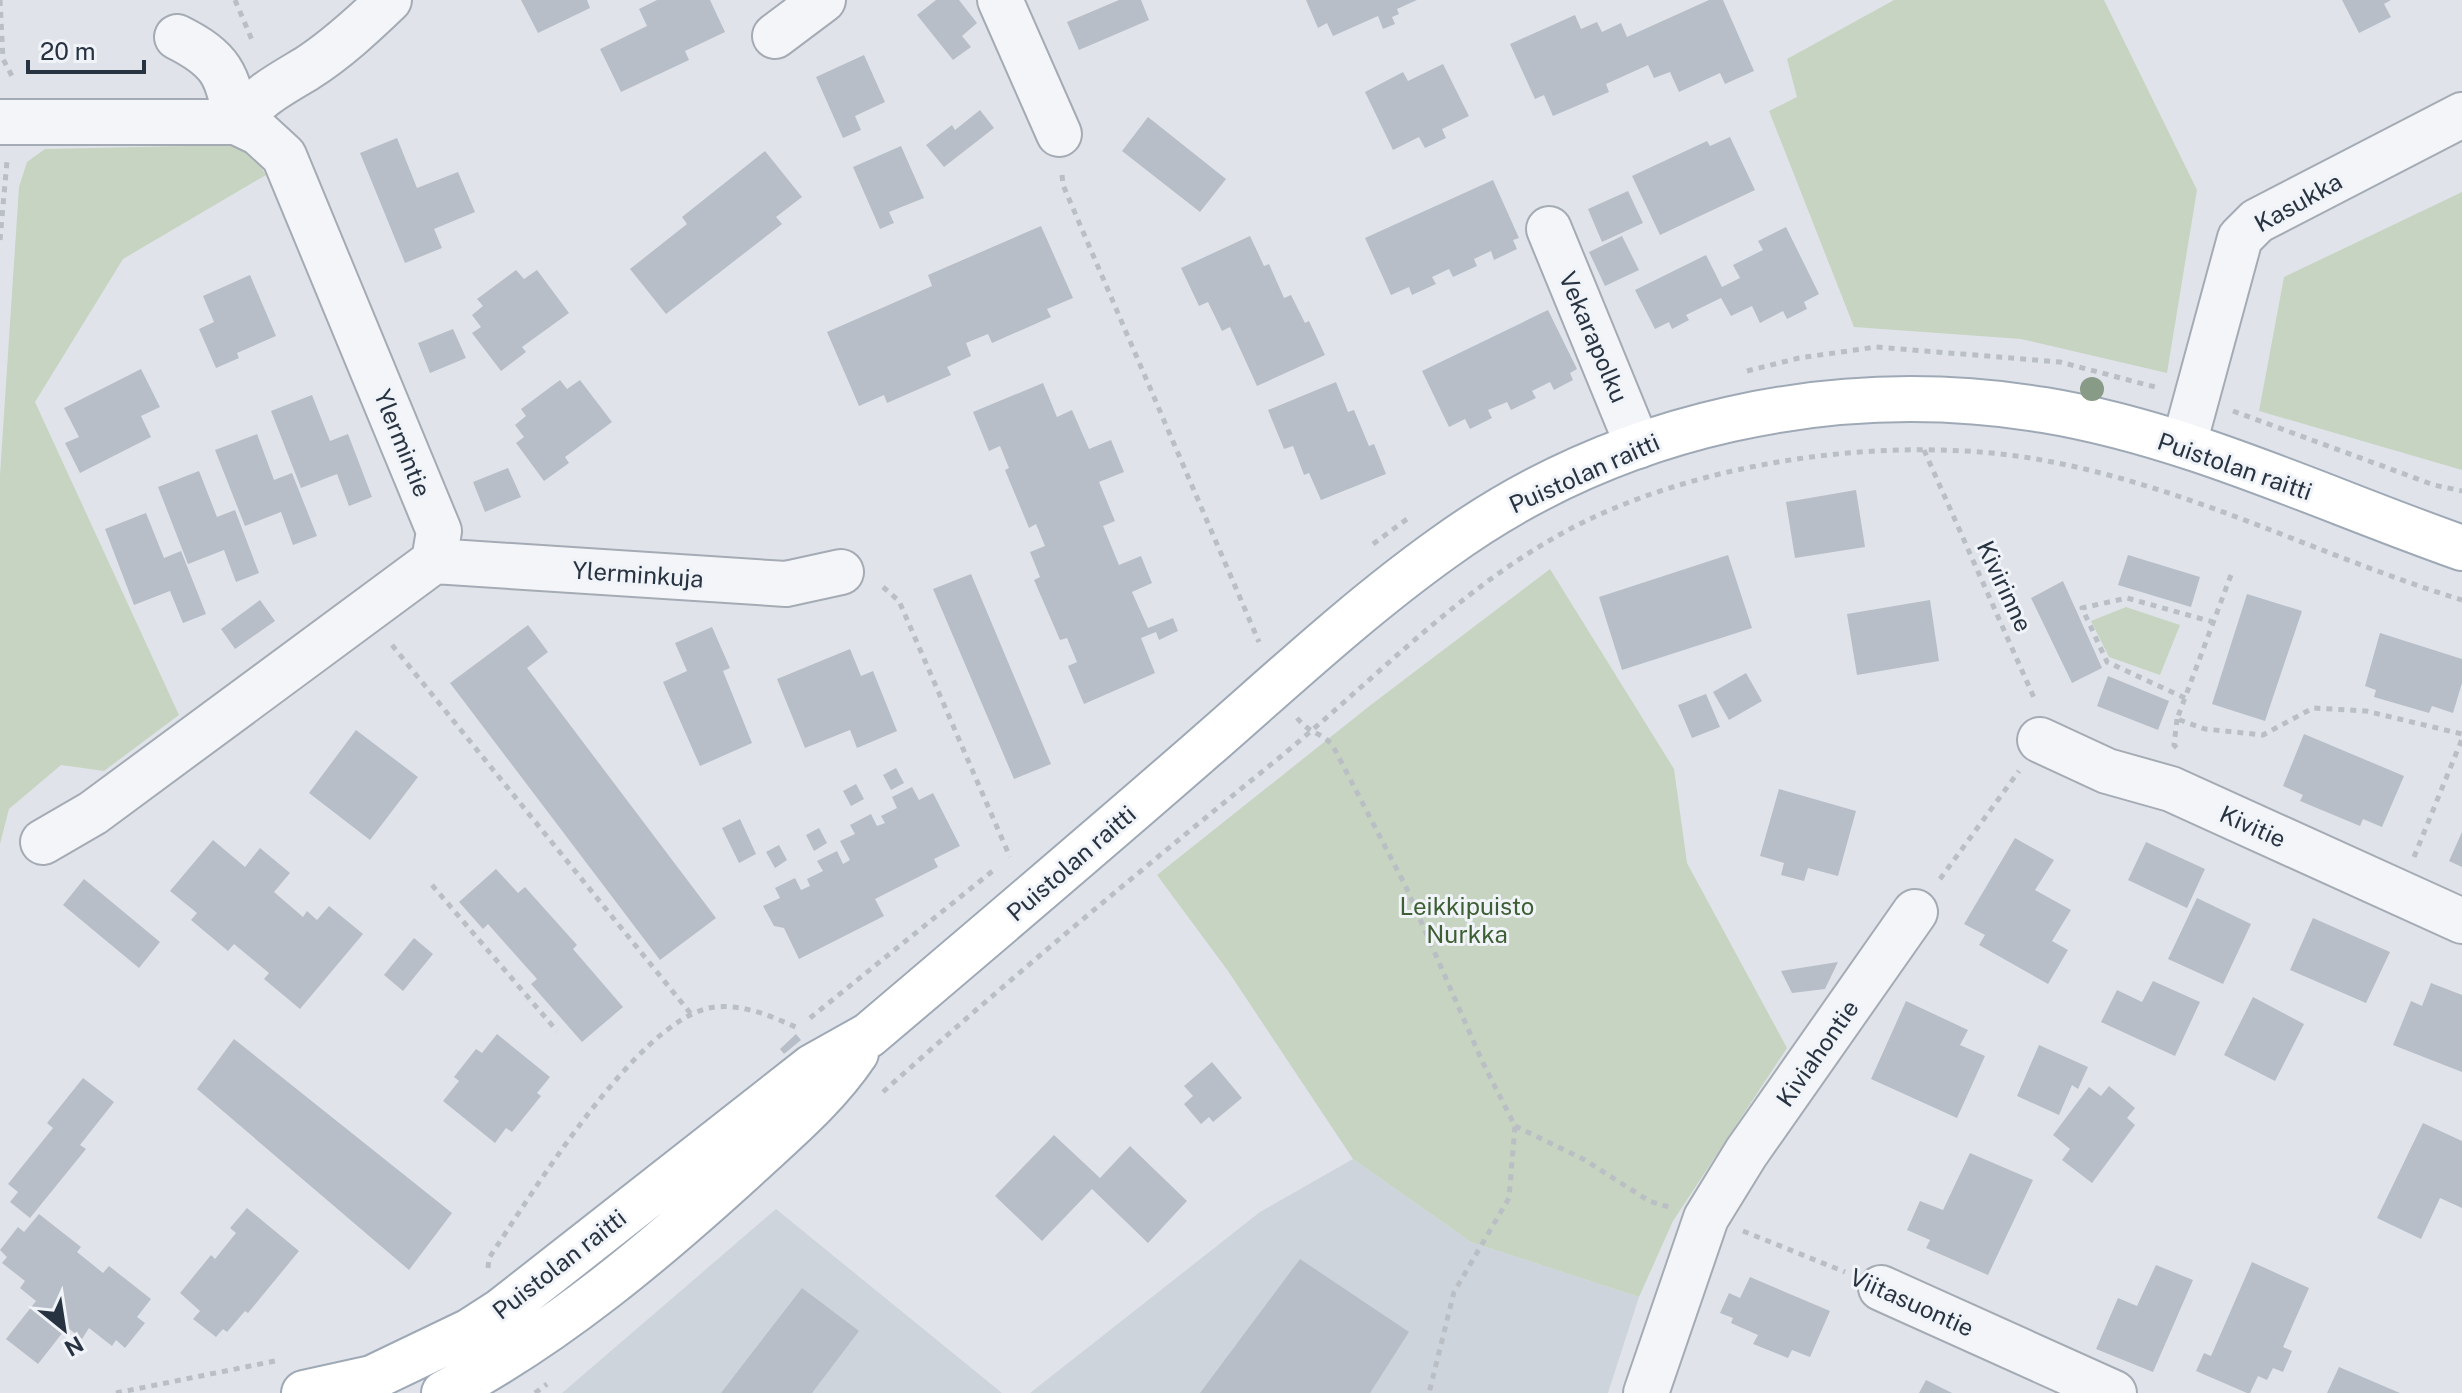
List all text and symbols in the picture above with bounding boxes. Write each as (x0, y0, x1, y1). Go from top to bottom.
scale bar (28, 24, 144, 74)
text: 20 m (40, 37, 96, 65)
street label: Kasukka (2249, 167, 2347, 237)
street label: Vekarapolku (1554, 267, 1634, 407)
street label: Ylermintie (369, 385, 437, 501)
street label: Puistolan raitti (2154, 426, 2316, 506)
street label: Puistolan raitti (1505, 427, 1663, 519)
street label: Kivirinne (1972, 536, 2038, 636)
street label: Ylerminkuja (571, 555, 705, 593)
street label: Puistolan raitti (1001, 799, 1141, 927)
street label: Kivitie (2216, 799, 2290, 853)
park label: Leikkipuisto Nurkka (1400, 892, 1534, 948)
street label: Kiviahontie (1770, 994, 1864, 1112)
street label: Puistolan raitti (487, 1203, 631, 1325)
street label: Viitasuontie (1846, 1262, 1978, 1342)
north arrow (24, 1289, 104, 1369)
text: N (60, 1331, 88, 1362)

